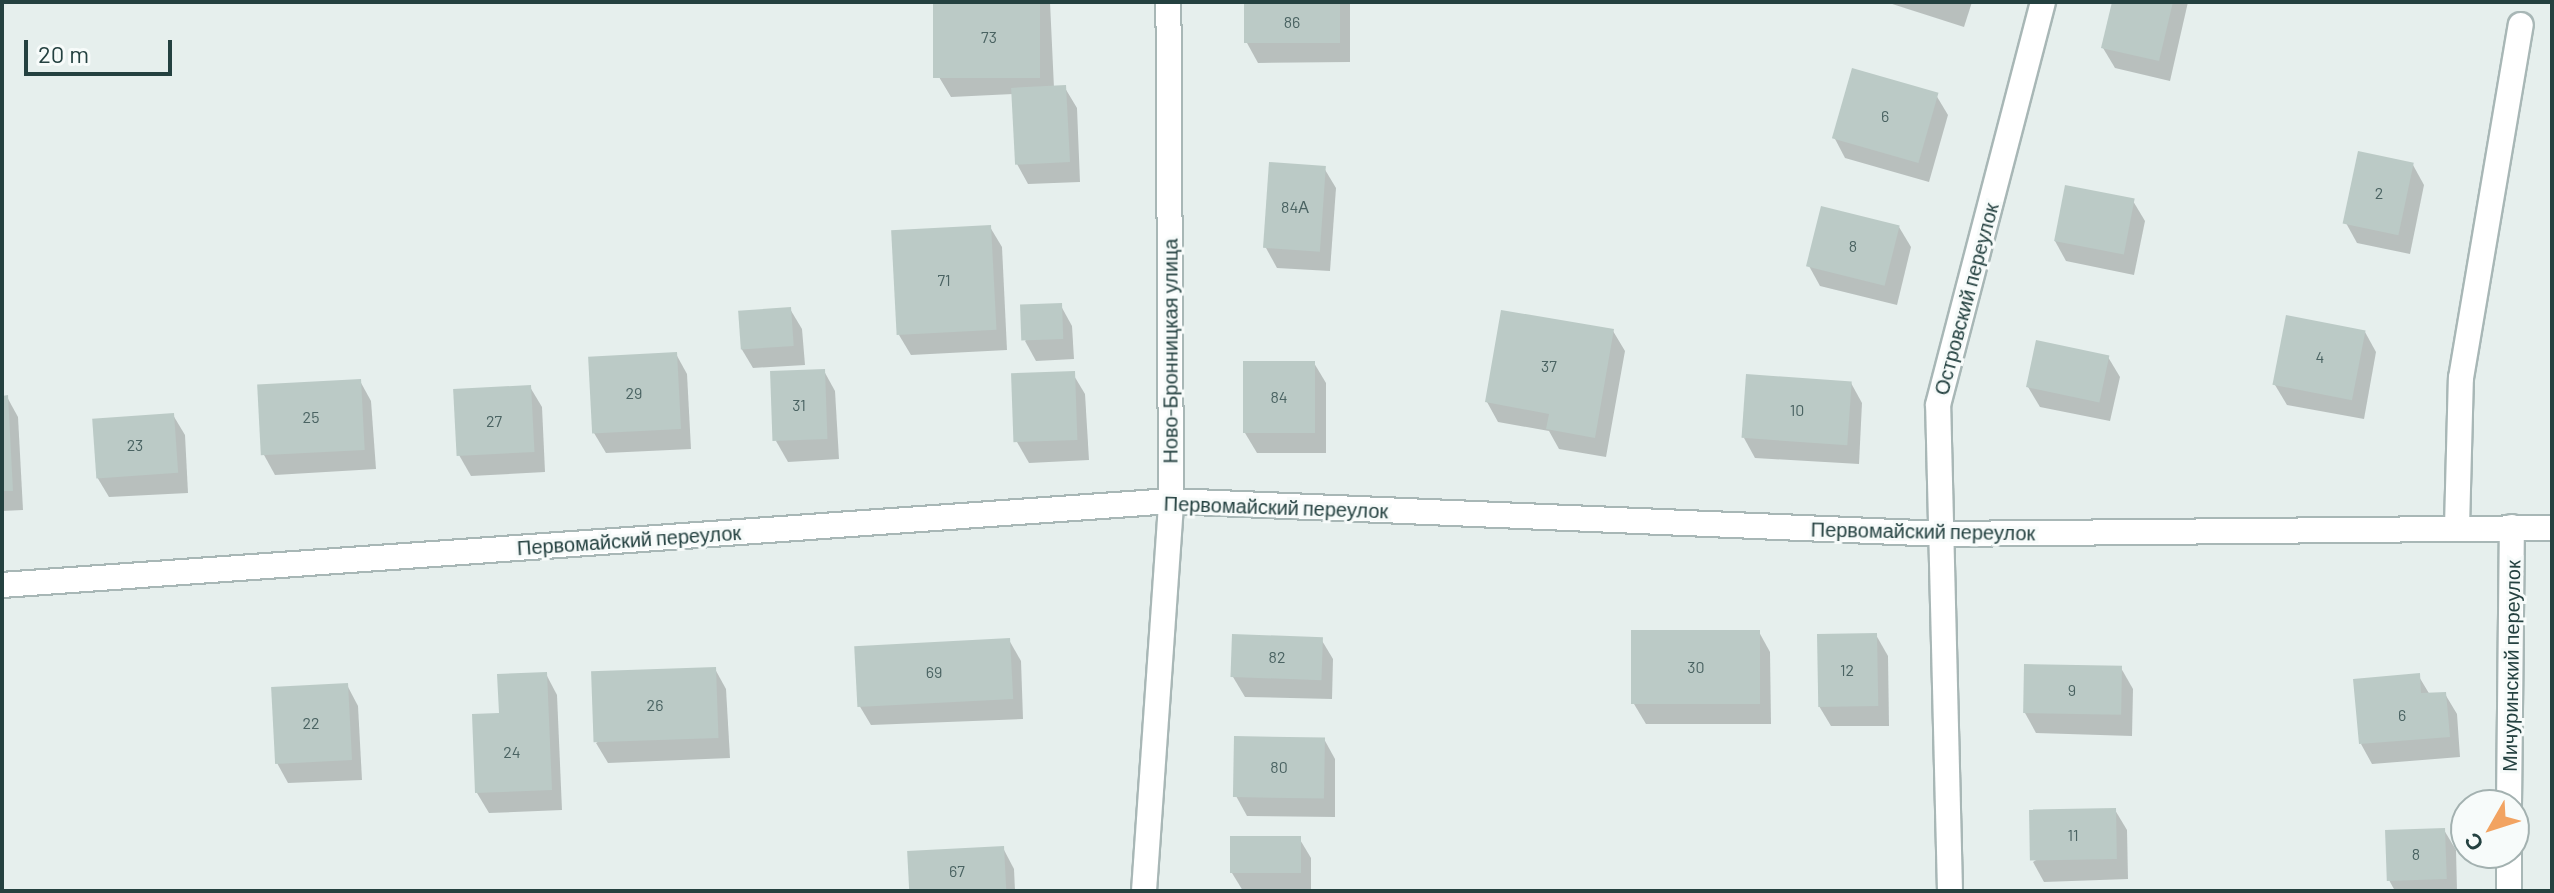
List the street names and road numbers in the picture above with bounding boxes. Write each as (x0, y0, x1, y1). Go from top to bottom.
street label: Островский переулок (1929, 200, 2003, 398)
street label: Ново-Бронницкая улица (1158, 238, 1182, 464)
street label: Первомайский переулок (1163, 491, 1389, 523)
street label: Первомайский переулок (1811, 517, 2035, 545)
street label: Первомайский переулок (516, 520, 742, 560)
street label: Мичуринский переулок (2497, 560, 2525, 772)

